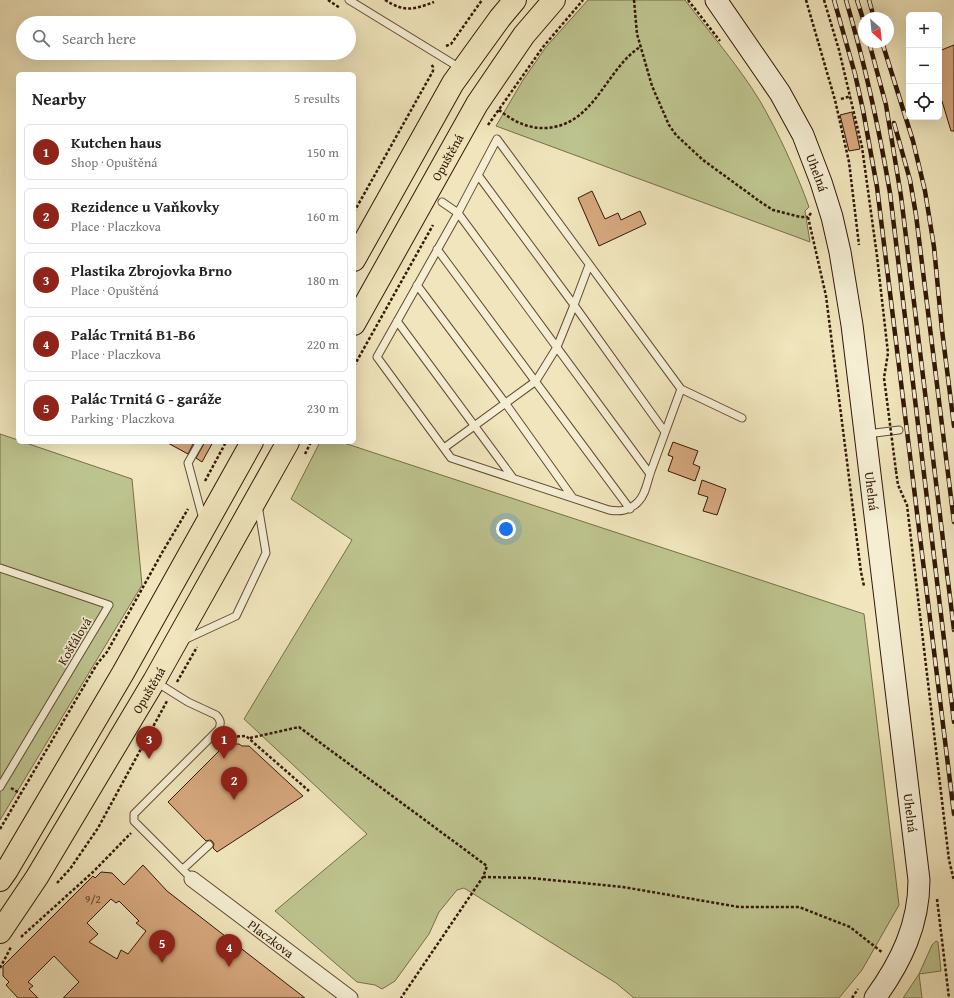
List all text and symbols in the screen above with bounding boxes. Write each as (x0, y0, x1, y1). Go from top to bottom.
north arrow (858, 12, 894, 48)
map controls (906, 12, 942, 120)
button: + (906, 12, 942, 48)
search box (16, 16, 356, 60)
icon: search (30, 27, 52, 49)
text: Search here (62, 28, 136, 49)
button: − (906, 48, 942, 84)
button: locate (906, 84, 942, 120)
text: Nearby (32, 86, 86, 111)
text: 5 results (294, 89, 340, 108)
street label: Opuštěná (427, 130, 469, 185)
text: Kutchen haus (71, 132, 161, 153)
text: 1 (43, 143, 49, 162)
text: 150 m (307, 143, 339, 162)
street label: Uhelná (801, 151, 833, 195)
text: Shop · Opuštěná (71, 153, 157, 172)
text: Rezidence u Vaňkovky (71, 196, 219, 217)
text: 2 (43, 207, 49, 226)
text: 160 m (307, 207, 339, 226)
text: Place · Placzkova (71, 217, 161, 236)
text: Plastika Zbrojovka Brno (71, 260, 232, 281)
text: 3 (43, 271, 49, 290)
text: 180 m (307, 271, 339, 290)
text: Place · Opuštěná (71, 281, 159, 300)
text: Palác Trnitá B1-B6 (71, 324, 195, 345)
text: 4 (43, 335, 49, 354)
text: 220 m (307, 335, 339, 354)
text: Place · Placzkova (71, 345, 161, 364)
text: Palác Trnitá G - garáže (71, 388, 222, 409)
text: 5 (43, 399, 49, 418)
text: 230 m (307, 399, 339, 418)
text: Parking · Placzkova (71, 409, 175, 428)
street label: Uhelná (860, 471, 883, 513)
your location (496, 519, 516, 539)
street label: Košťálová (53, 613, 97, 669)
street label: Opuštěná (128, 663, 171, 717)
pin: 3 (136, 726, 162, 759)
pin: 1 (211, 726, 237, 759)
pin: 2 (221, 767, 247, 800)
street label: Uhelná (899, 792, 922, 834)
house number: 9/2 (85, 891, 101, 907)
street label: Placzkova (244, 915, 298, 963)
pin: 5 (149, 930, 175, 963)
pin: 4 (216, 934, 242, 967)

